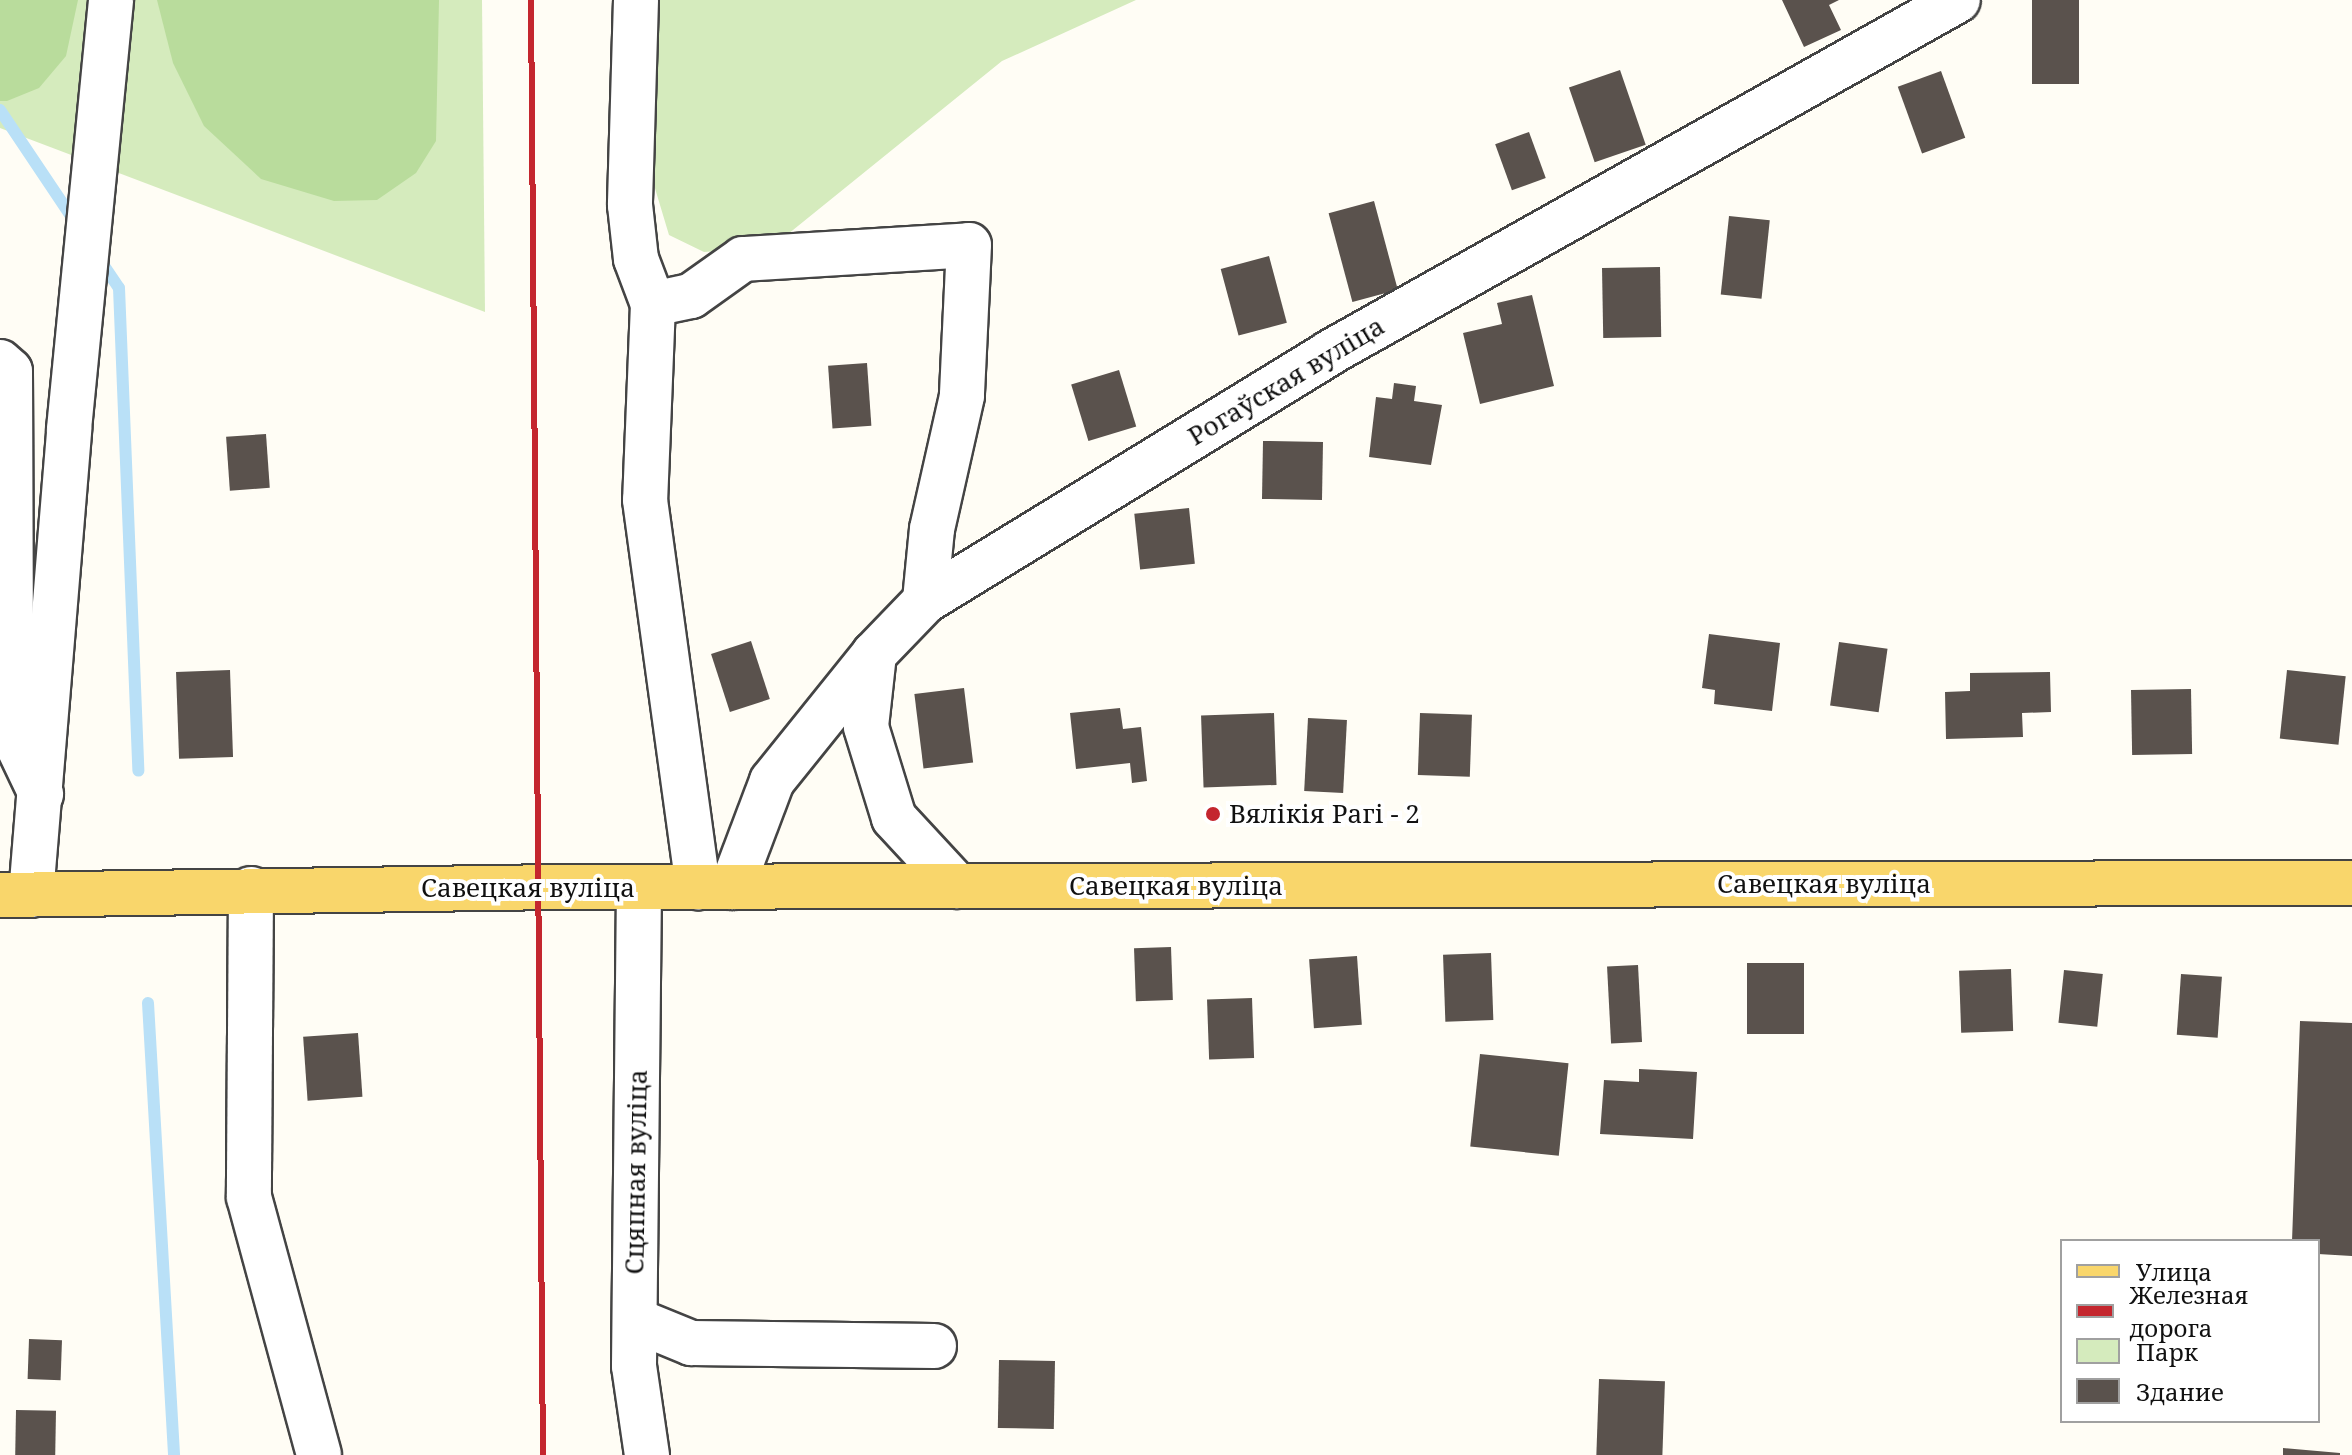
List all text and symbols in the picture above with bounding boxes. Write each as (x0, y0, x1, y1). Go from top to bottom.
street label: Рогаўская вуліца (1182, 310, 1390, 452)
place label: Вялікія Рагі - 2 (1229, 798, 1420, 830)
marker: Вялікія Рагі - 2 (1204, 805, 1222, 823)
street label: Савецкая вуліца (1717, 868, 1931, 900)
street label: Савецкая вуліца (1069, 870, 1283, 902)
street label: Савецкая вуліца (421, 872, 635, 904)
street label: Сцяпная вуліца (619, 1069, 653, 1275)
legend (2060, 1239, 2320, 1423)
text: Улица (2136, 1255, 2212, 1288)
text: Железная дорога (2130, 1278, 2248, 1344)
text: Парк (2136, 1335, 2198, 1368)
text: Здание (2136, 1375, 2224, 1408)

